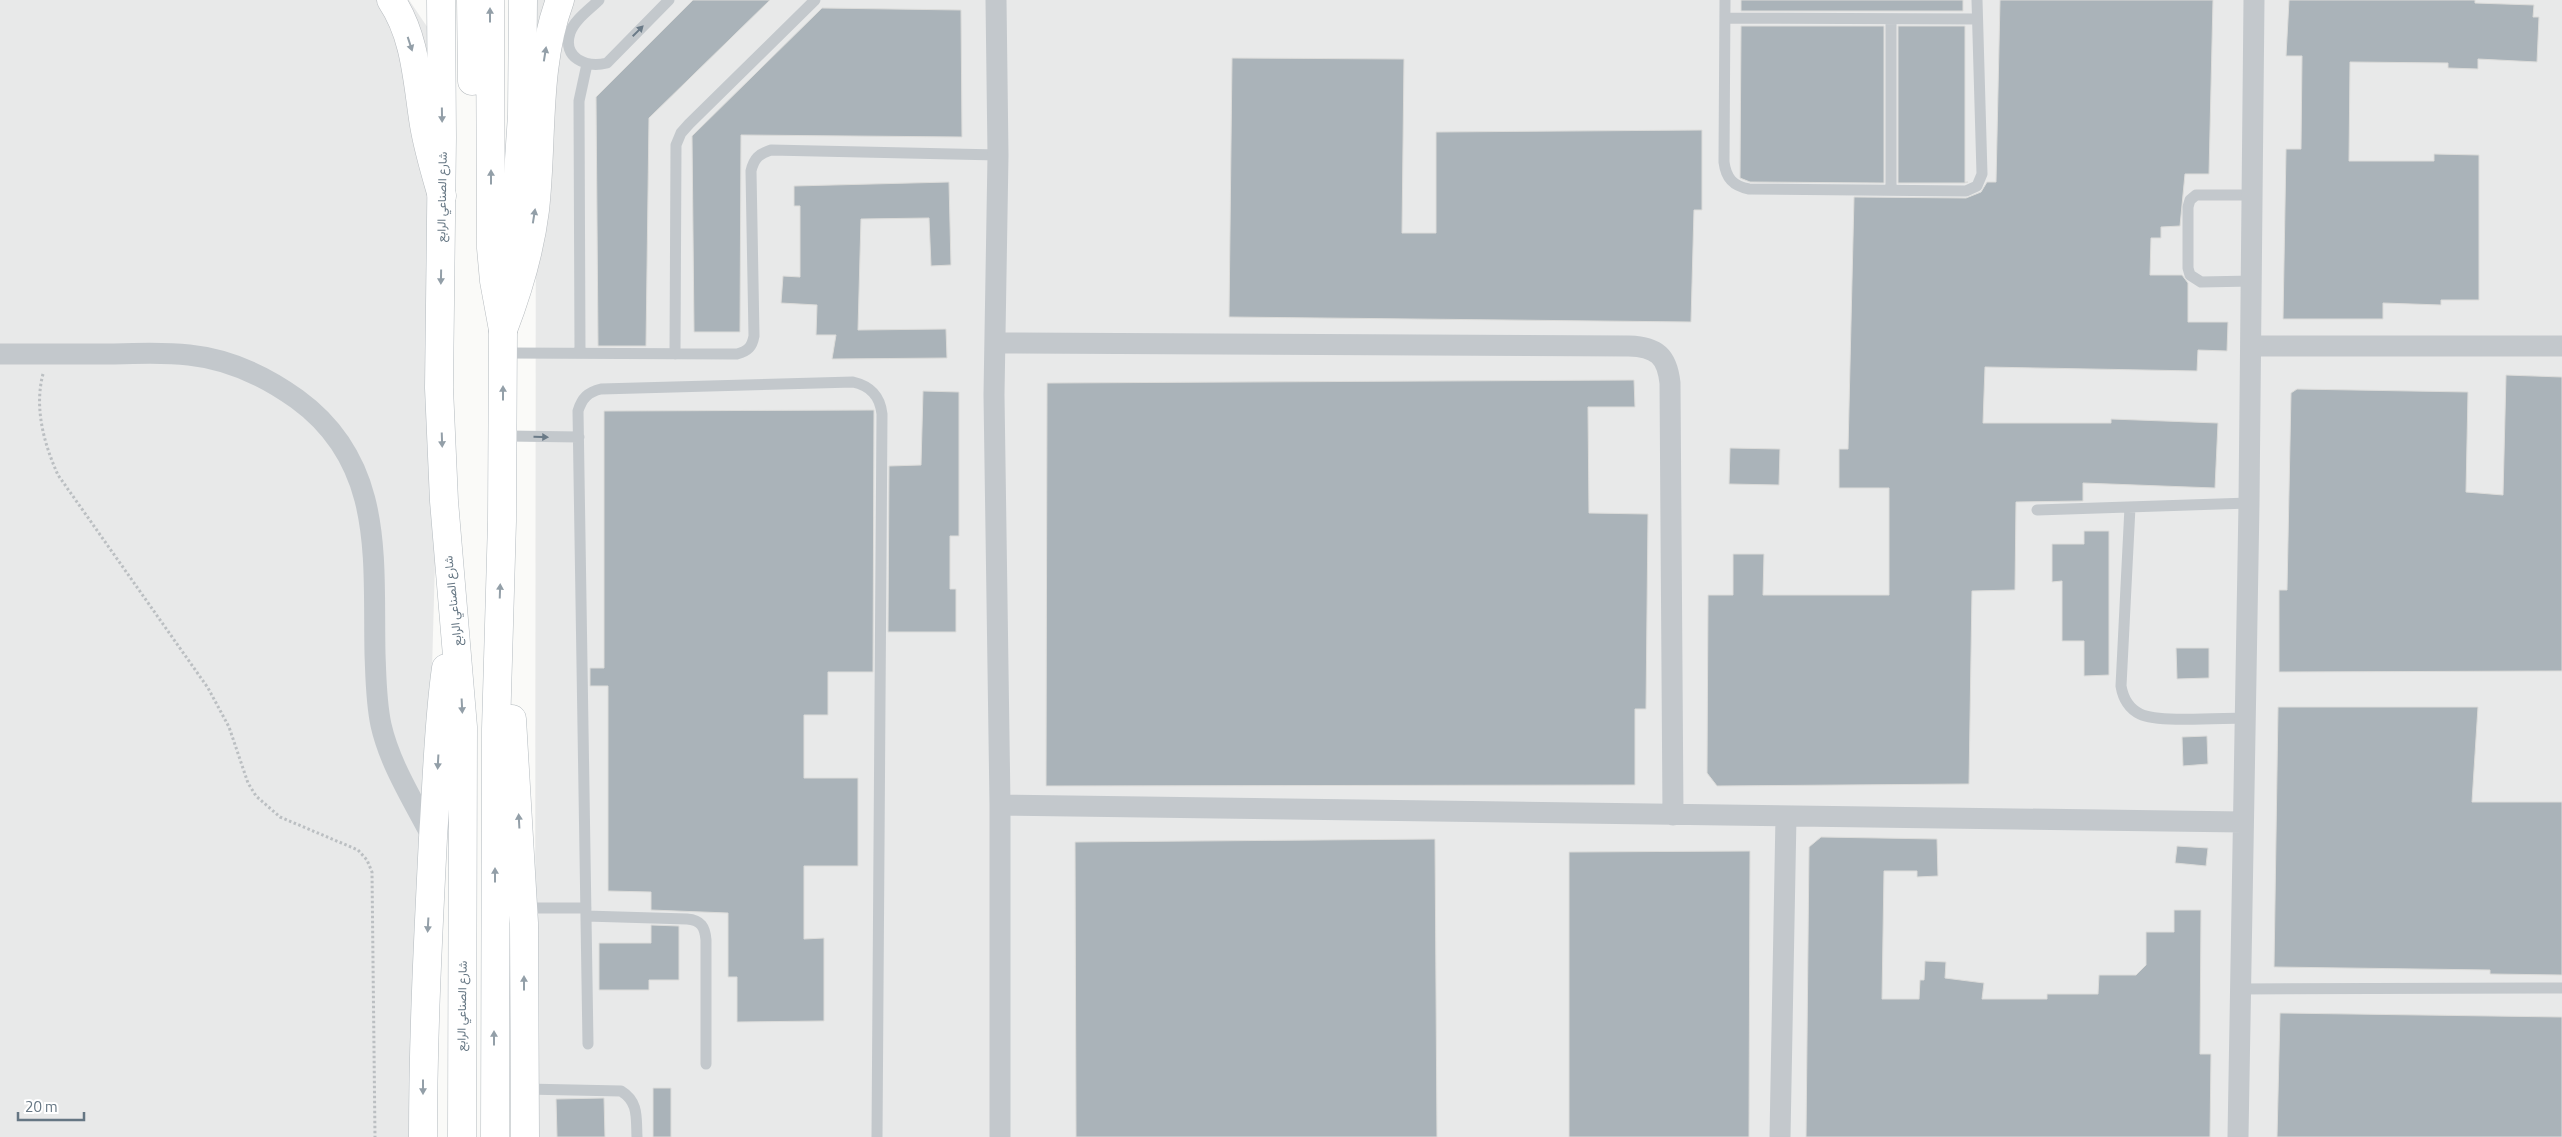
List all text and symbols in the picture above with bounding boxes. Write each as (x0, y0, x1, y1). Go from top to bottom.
one-way arrow (486, 7, 494, 23)
one-way arrow (632, 26, 644, 38)
one-way arrow (407, 37, 415, 52)
one-way arrow (541, 46, 549, 62)
one-way arrow (438, 107, 446, 123)
street label: شارع الصناعي الرابع (431, 151, 453, 243)
one-way arrow (487, 169, 495, 185)
one-way arrow (530, 208, 538, 224)
one-way arrow (437, 270, 445, 286)
one-way arrow (499, 385, 507, 401)
one-way arrow (438, 432, 446, 448)
one-way arrow (533, 433, 549, 441)
street label: شارع الصناعي الرابع (438, 555, 468, 647)
one-way arrow (497, 582, 505, 598)
one-way arrow (458, 699, 466, 715)
one-way arrow (433, 755, 441, 771)
one-way arrow (515, 813, 523, 829)
one-way arrow (491, 867, 499, 883)
one-way arrow (424, 917, 432, 933)
street label: شارع الصناعي الرابع (451, 960, 473, 1052)
one-way arrow (520, 975, 528, 991)
one-way arrow (490, 1030, 498, 1046)
one-way arrow (419, 1079, 427, 1095)
scale bar (18, 1090, 84, 1122)
text: 20 m (25, 1095, 58, 1118)

